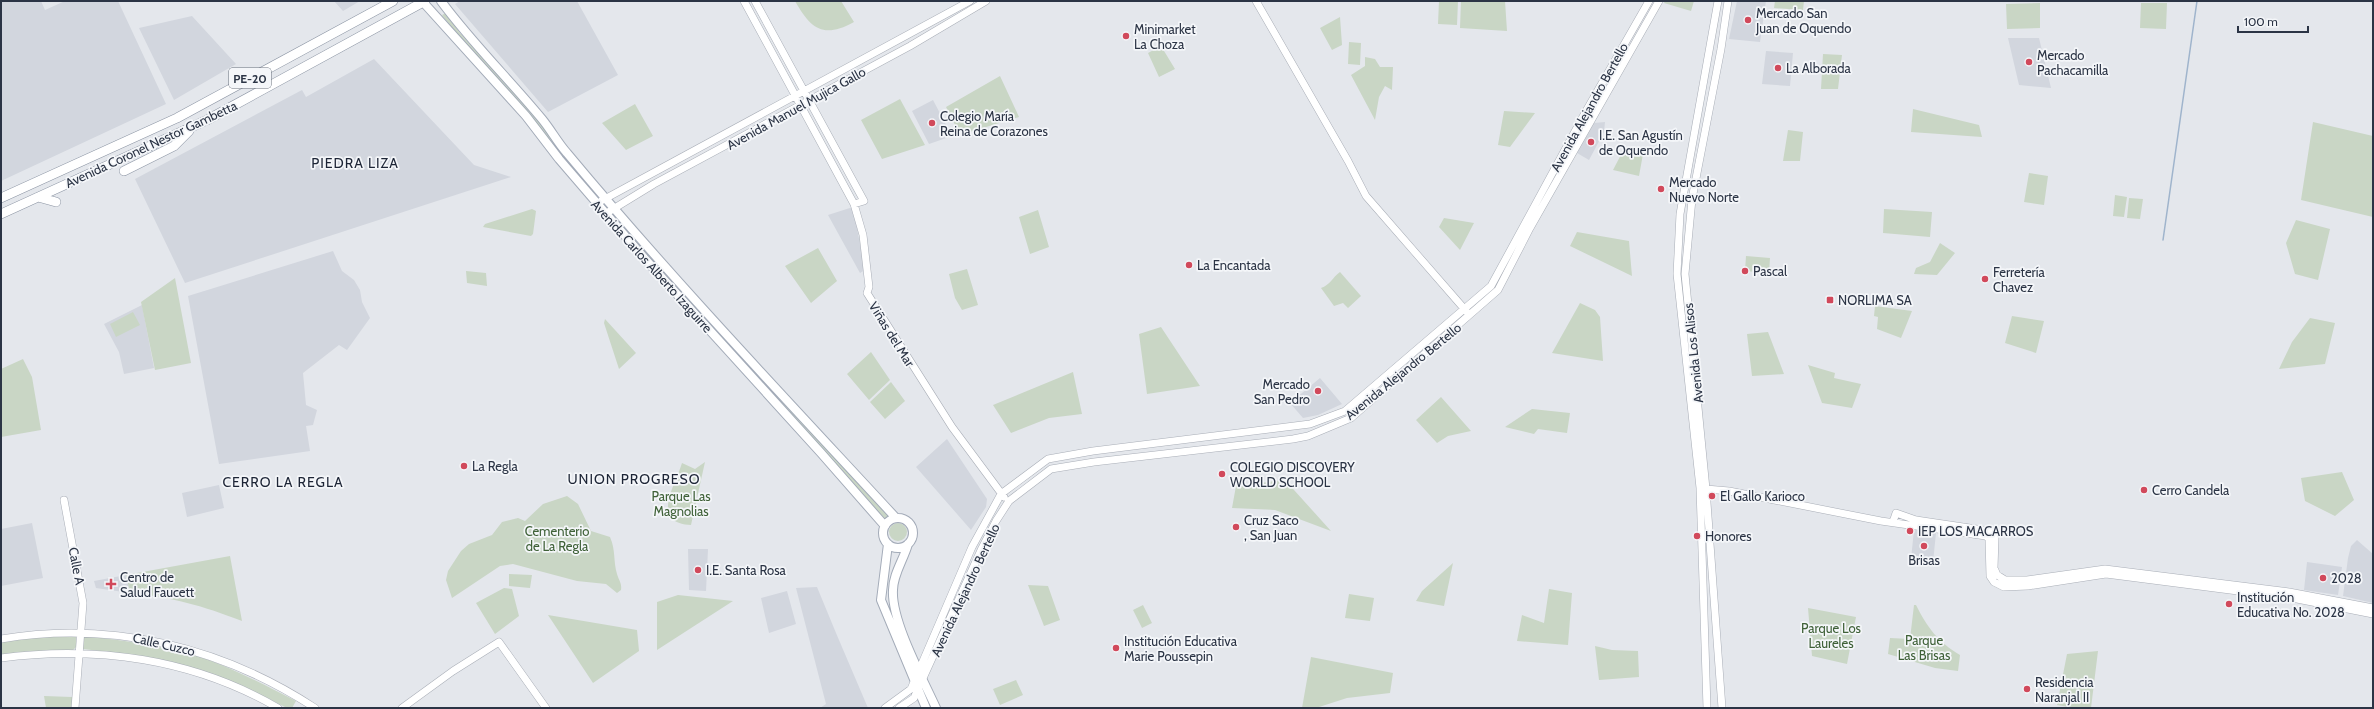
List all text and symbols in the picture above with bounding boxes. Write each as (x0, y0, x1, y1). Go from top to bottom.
place label: Mercado San Juan de Oquendo (1755, 5, 1852, 36)
scale bar (2238, 8, 2308, 34)
text: 100 m (2244, 14, 2278, 29)
marker: Mercado San Juan de Oquendo (1743, 15, 1753, 25)
place label: Minimarket La Choza (1134, 21, 1196, 52)
marker: Minimarket La Choza (1121, 31, 1131, 41)
street label: Avenida Alejandro Bertello (1547, 40, 1632, 175)
place label: Mercado Pachacamilla (2037, 47, 2109, 78)
marker: Mercado Pachacamilla (2024, 57, 2034, 67)
place label: La Alborada (1786, 60, 1852, 76)
street label: Avenida Manuel Mujica Gallo (724, 63, 869, 154)
marker: La Alborada (1773, 63, 1783, 73)
road number: PE-20 (229, 68, 271, 88)
street label: Avenida Coronel Nestor Gambetta (63, 97, 240, 191)
place label: Colegio María Reina de Corazones (940, 108, 1049, 139)
marker: Colegio María Reina de Corazones (927, 118, 937, 128)
place label: I.E. San Agustín de Oquendo (1599, 127, 1683, 158)
marker: I.E. San Agustín de Oquendo (1586, 137, 1596, 147)
district label: PIEDRA LIZA (311, 154, 399, 172)
place label: Mercado Nuevo Norte (1669, 174, 1739, 205)
marker: Mercado Nuevo Norte (1656, 184, 1666, 194)
street label: Avenida Carlos Alberto Izaguirre (588, 196, 716, 336)
place label: La Encantada (1197, 257, 1271, 273)
marker: La Encantada (1184, 260, 1194, 270)
place label: Pascal (1753, 263, 1787, 279)
place label: Ferretería Chavez (1993, 264, 2045, 295)
marker: Pascal (1740, 266, 1750, 276)
marker: Ferretería Chavez (1980, 274, 1990, 284)
place label: NORLIMA SA (1838, 292, 1912, 308)
marker: NORLIMA SA (1825, 295, 1835, 305)
street label: Viñas del Mar (866, 298, 919, 370)
street label: Avenida Los Alisos (1680, 302, 1706, 404)
street label: Avenida Alejandro Bertello (1342, 319, 1465, 424)
place label: Mercado San Pedro (1254, 376, 1310, 407)
marker: Mercado San Pedro (1313, 386, 1323, 396)
place label: La Regla (472, 458, 518, 474)
place label: COLEGIO DISCOVERY WORLD SCHOOL (1230, 459, 1355, 490)
marker: La Regla (459, 461, 469, 471)
marker: COLEGIO DISCOVERY WORLD SCHOOL (1217, 469, 1227, 479)
district label: UNION PROGRESO (567, 470, 701, 488)
district label: CERRO LA REGLA (222, 473, 344, 491)
place label: Cerro Candela (2152, 482, 2230, 498)
marker: Cerro Candela (2139, 485, 2149, 495)
park label: Parque Las Magnolias (651, 488, 711, 519)
place label: El Gallo Karioco (1720, 488, 1805, 504)
marker: El Gallo Karioco (1707, 491, 1717, 501)
place label: Cruz Saco , San Juan (1244, 512, 1299, 543)
street label: Avenida Alejandro Bertello (927, 521, 1004, 659)
marker: Cruz Saco , San Juan (1231, 522, 1241, 532)
park label: Cementerio de La Regla (525, 523, 589, 554)
place label: IEP LOS MACARROS (1918, 523, 2034, 539)
marker: IEP LOS MACARROS (1905, 526, 1915, 536)
place label: Honores (1705, 528, 1752, 544)
marker: Honores (1692, 531, 1702, 541)
marker: Brisas (1919, 541, 1929, 551)
street label: Calle A (66, 546, 88, 586)
place label: Brisas (1908, 552, 1940, 568)
place label: I.E. Santa Rosa (706, 562, 787, 578)
marker: I.E. Santa Rosa (693, 565, 703, 575)
place label: Centro de Salud Faucett (120, 569, 195, 600)
place label: 2028 (2331, 570, 2362, 586)
marker: 2028 (2318, 573, 2328, 583)
marker: Centro de Salud Faucett (105, 578, 117, 590)
place label: Institución Educativa No. 2028 (2237, 589, 2345, 620)
marker: Institución Educativa No. 2028 (2224, 599, 2234, 609)
park label: Parque Los Laureles (1801, 620, 1862, 651)
street label: Calle Cuzco (131, 629, 197, 659)
park label: Parque Las Brisas (1898, 632, 1951, 663)
place label: Institución Educativa Marie Poussepin (1124, 633, 1238, 664)
marker: Institución Educativa Marie Poussepin (1111, 643, 1121, 653)
place label: Residencia Naranjal II (2035, 674, 2094, 706)
marker: Residencia Naranjal II (2022, 684, 2032, 694)

